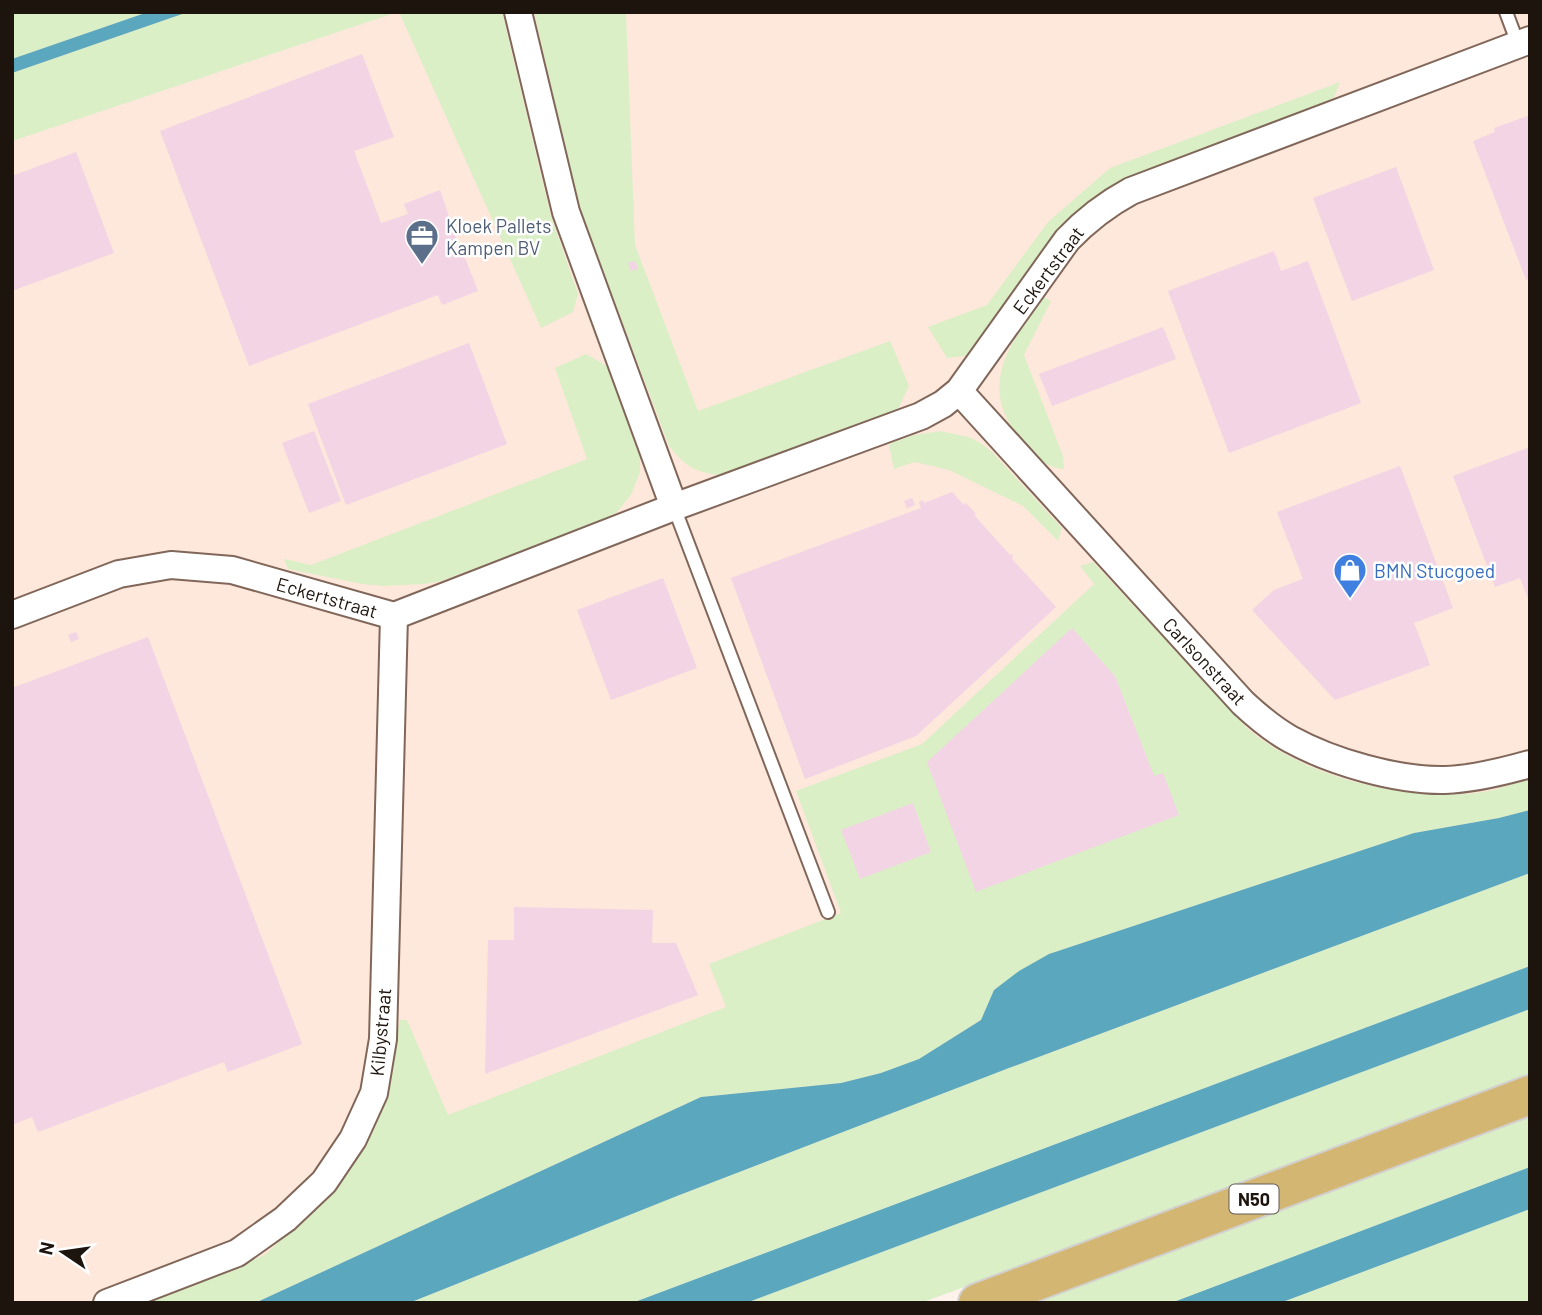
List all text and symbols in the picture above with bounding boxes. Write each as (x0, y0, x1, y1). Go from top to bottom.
place label: Kloek Pallets Kampen BV (446, 214, 551, 259)
office icon: Kloek Pallets Kampen BV (403, 217, 441, 266)
street label: Eckertstraat (1008, 222, 1088, 318)
shop icon: BMN Stucgoed (1331, 551, 1369, 600)
place label: BMN Stucgoed (1374, 559, 1495, 582)
street label: Eckertstraat (274, 572, 380, 622)
street label: Carlsonstraat (1159, 612, 1251, 710)
street label: Kilbystraat (365, 987, 395, 1077)
road number: N50 (1230, 1184, 1278, 1214)
north arrow (28, 1217, 98, 1287)
text: N (33, 1239, 59, 1257)

